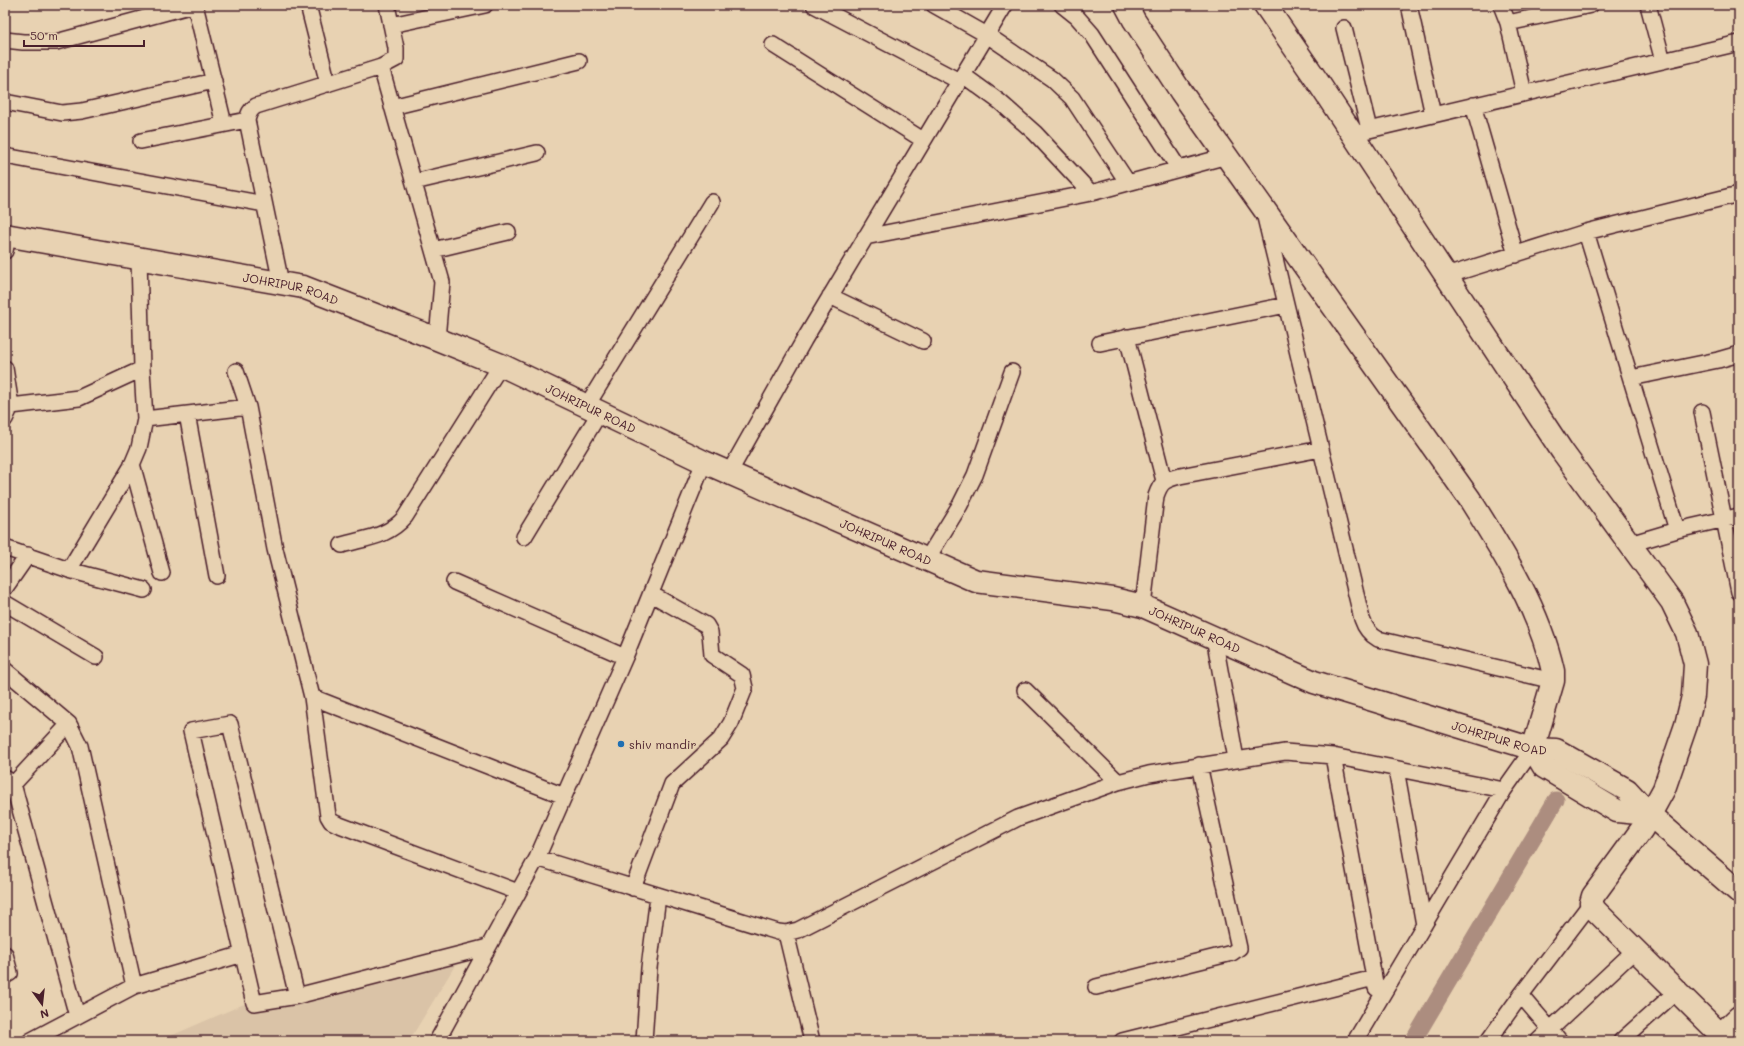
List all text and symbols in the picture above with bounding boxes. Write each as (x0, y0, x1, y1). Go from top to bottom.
scale bar (24, 22, 144, 48)
text: 50 m (30, 27, 58, 43)
street label: JOHRIPUR ROAD (242, 269, 341, 308)
street label: JOHRIPUR ROAD (543, 380, 639, 436)
street label: JOHRIPUR ROAD (838, 515, 934, 569)
street label: JOHRIPUR ROAD (1147, 602, 1243, 656)
street label: JOHRIPUR ROAD (1450, 717, 1547, 758)
place label: shiv mandir (629, 736, 696, 752)
marker: shiv mandir (616, 739, 626, 749)
north arrow (22, 984, 62, 1024)
text: N (39, 1006, 51, 1022)

